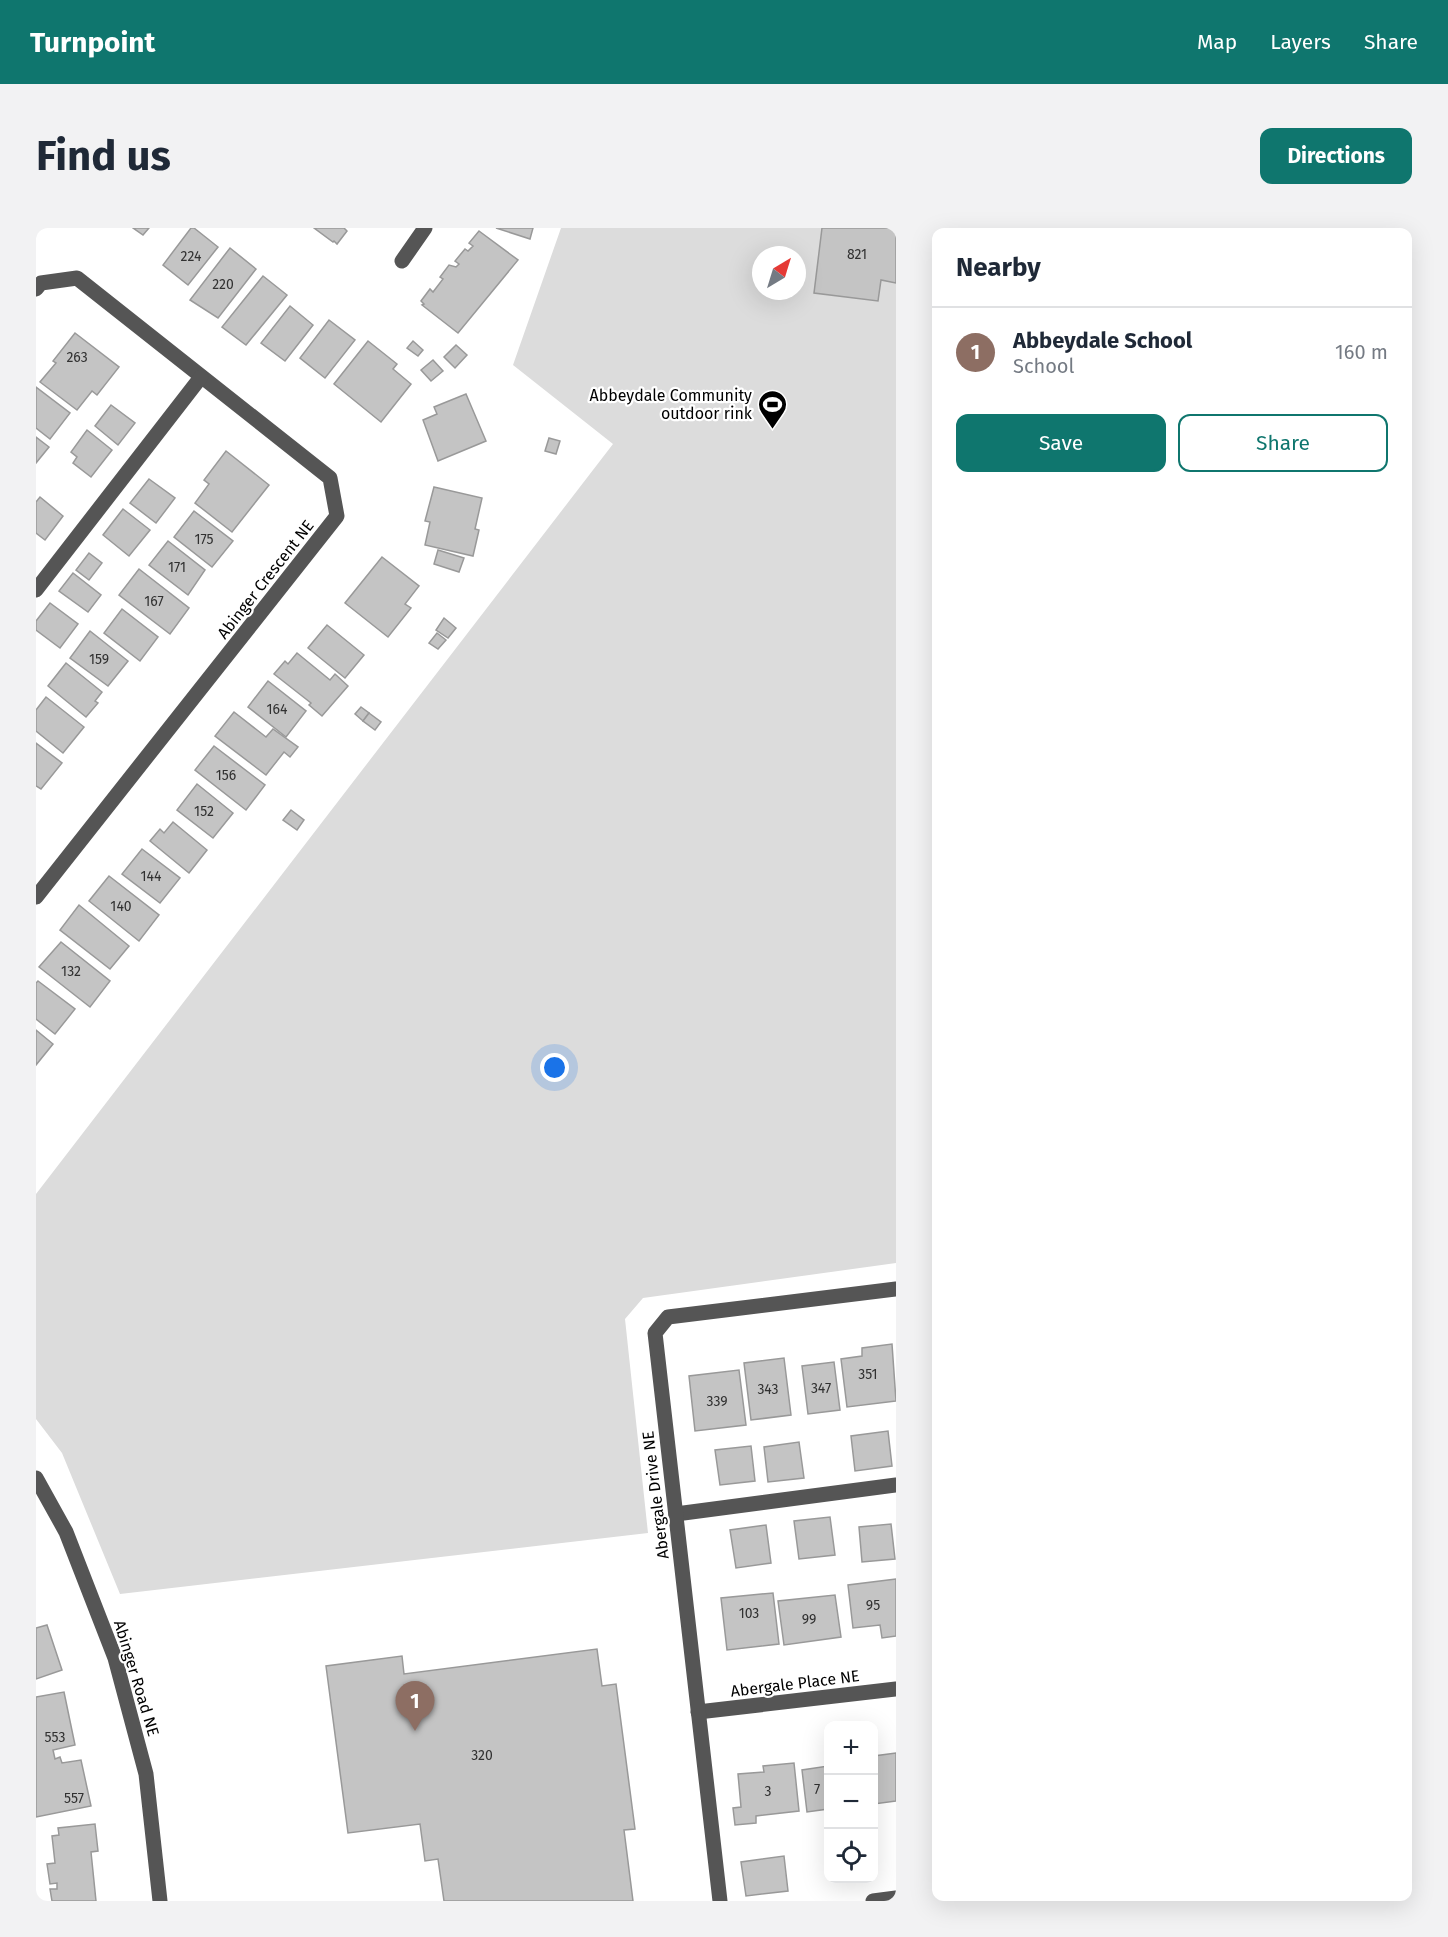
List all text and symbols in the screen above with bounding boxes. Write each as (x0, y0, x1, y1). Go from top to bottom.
text: Turnpoint (30, 26, 155, 59)
text: Map (1197, 29, 1237, 55)
text: Layers (1270, 29, 1331, 55)
text: Share (1364, 29, 1418, 55)
button: Directions (1260, 128, 1412, 184)
text: Find us (36, 131, 171, 181)
north arrow (752, 246, 806, 300)
house number: 821 (847, 246, 867, 263)
house number: 224 (181, 248, 202, 265)
text: Nearby (956, 252, 1041, 283)
house number: 220 (212, 276, 234, 293)
text: Abbeydale School (1013, 327, 1192, 354)
text: 1 (971, 340, 980, 364)
text: 160 m (1335, 340, 1388, 364)
house number: 263 (66, 349, 88, 366)
text: School (1013, 354, 1074, 378)
place label: Abbeydale Community outdoor rink (590, 386, 753, 423)
sports icon: Abbeydale Community outdoor rink (757, 388, 789, 430)
button: Save (956, 414, 1166, 472)
button: Share (1178, 414, 1388, 472)
street label: Abinger Crescent NE (213, 516, 318, 642)
house number: 175 (194, 531, 214, 548)
house number: 171 (168, 559, 186, 576)
house number: 167 (144, 593, 164, 610)
house number: 159 (89, 651, 109, 668)
house number: 164 (267, 701, 288, 718)
house number: 156 (216, 767, 236, 784)
house number: 152 (194, 803, 214, 820)
house number: 144 (141, 868, 162, 885)
house number: 140 (110, 898, 132, 915)
house number: 132 (61, 963, 81, 980)
your location (540, 1053, 569, 1082)
house number: 351 (858, 1366, 878, 1383)
house number: 347 (811, 1380, 831, 1397)
house number: 343 (757, 1381, 779, 1398)
house number: 339 (706, 1393, 728, 1410)
street label: Abergale Drive NE (638, 1430, 673, 1560)
house number: 95 (866, 1597, 880, 1614)
house number: 103 (739, 1605, 759, 1622)
house number: 99 (802, 1611, 816, 1628)
street label: Abinger Road NE (110, 1618, 163, 1738)
street label: Abergale Place NE (730, 1666, 861, 1701)
pin: 1 (396, 1682, 434, 1731)
map controls (824, 1721, 878, 1883)
button: + (824, 1721, 878, 1775)
house number: 553 (45, 1729, 65, 1746)
house number: 320 (471, 1747, 493, 1764)
button: − (824, 1775, 878, 1829)
house number: 7 (814, 1781, 820, 1798)
house number: 3 (765, 1783, 772, 1800)
house number: 557 (64, 1790, 84, 1807)
button: locate (824, 1829, 878, 1883)

